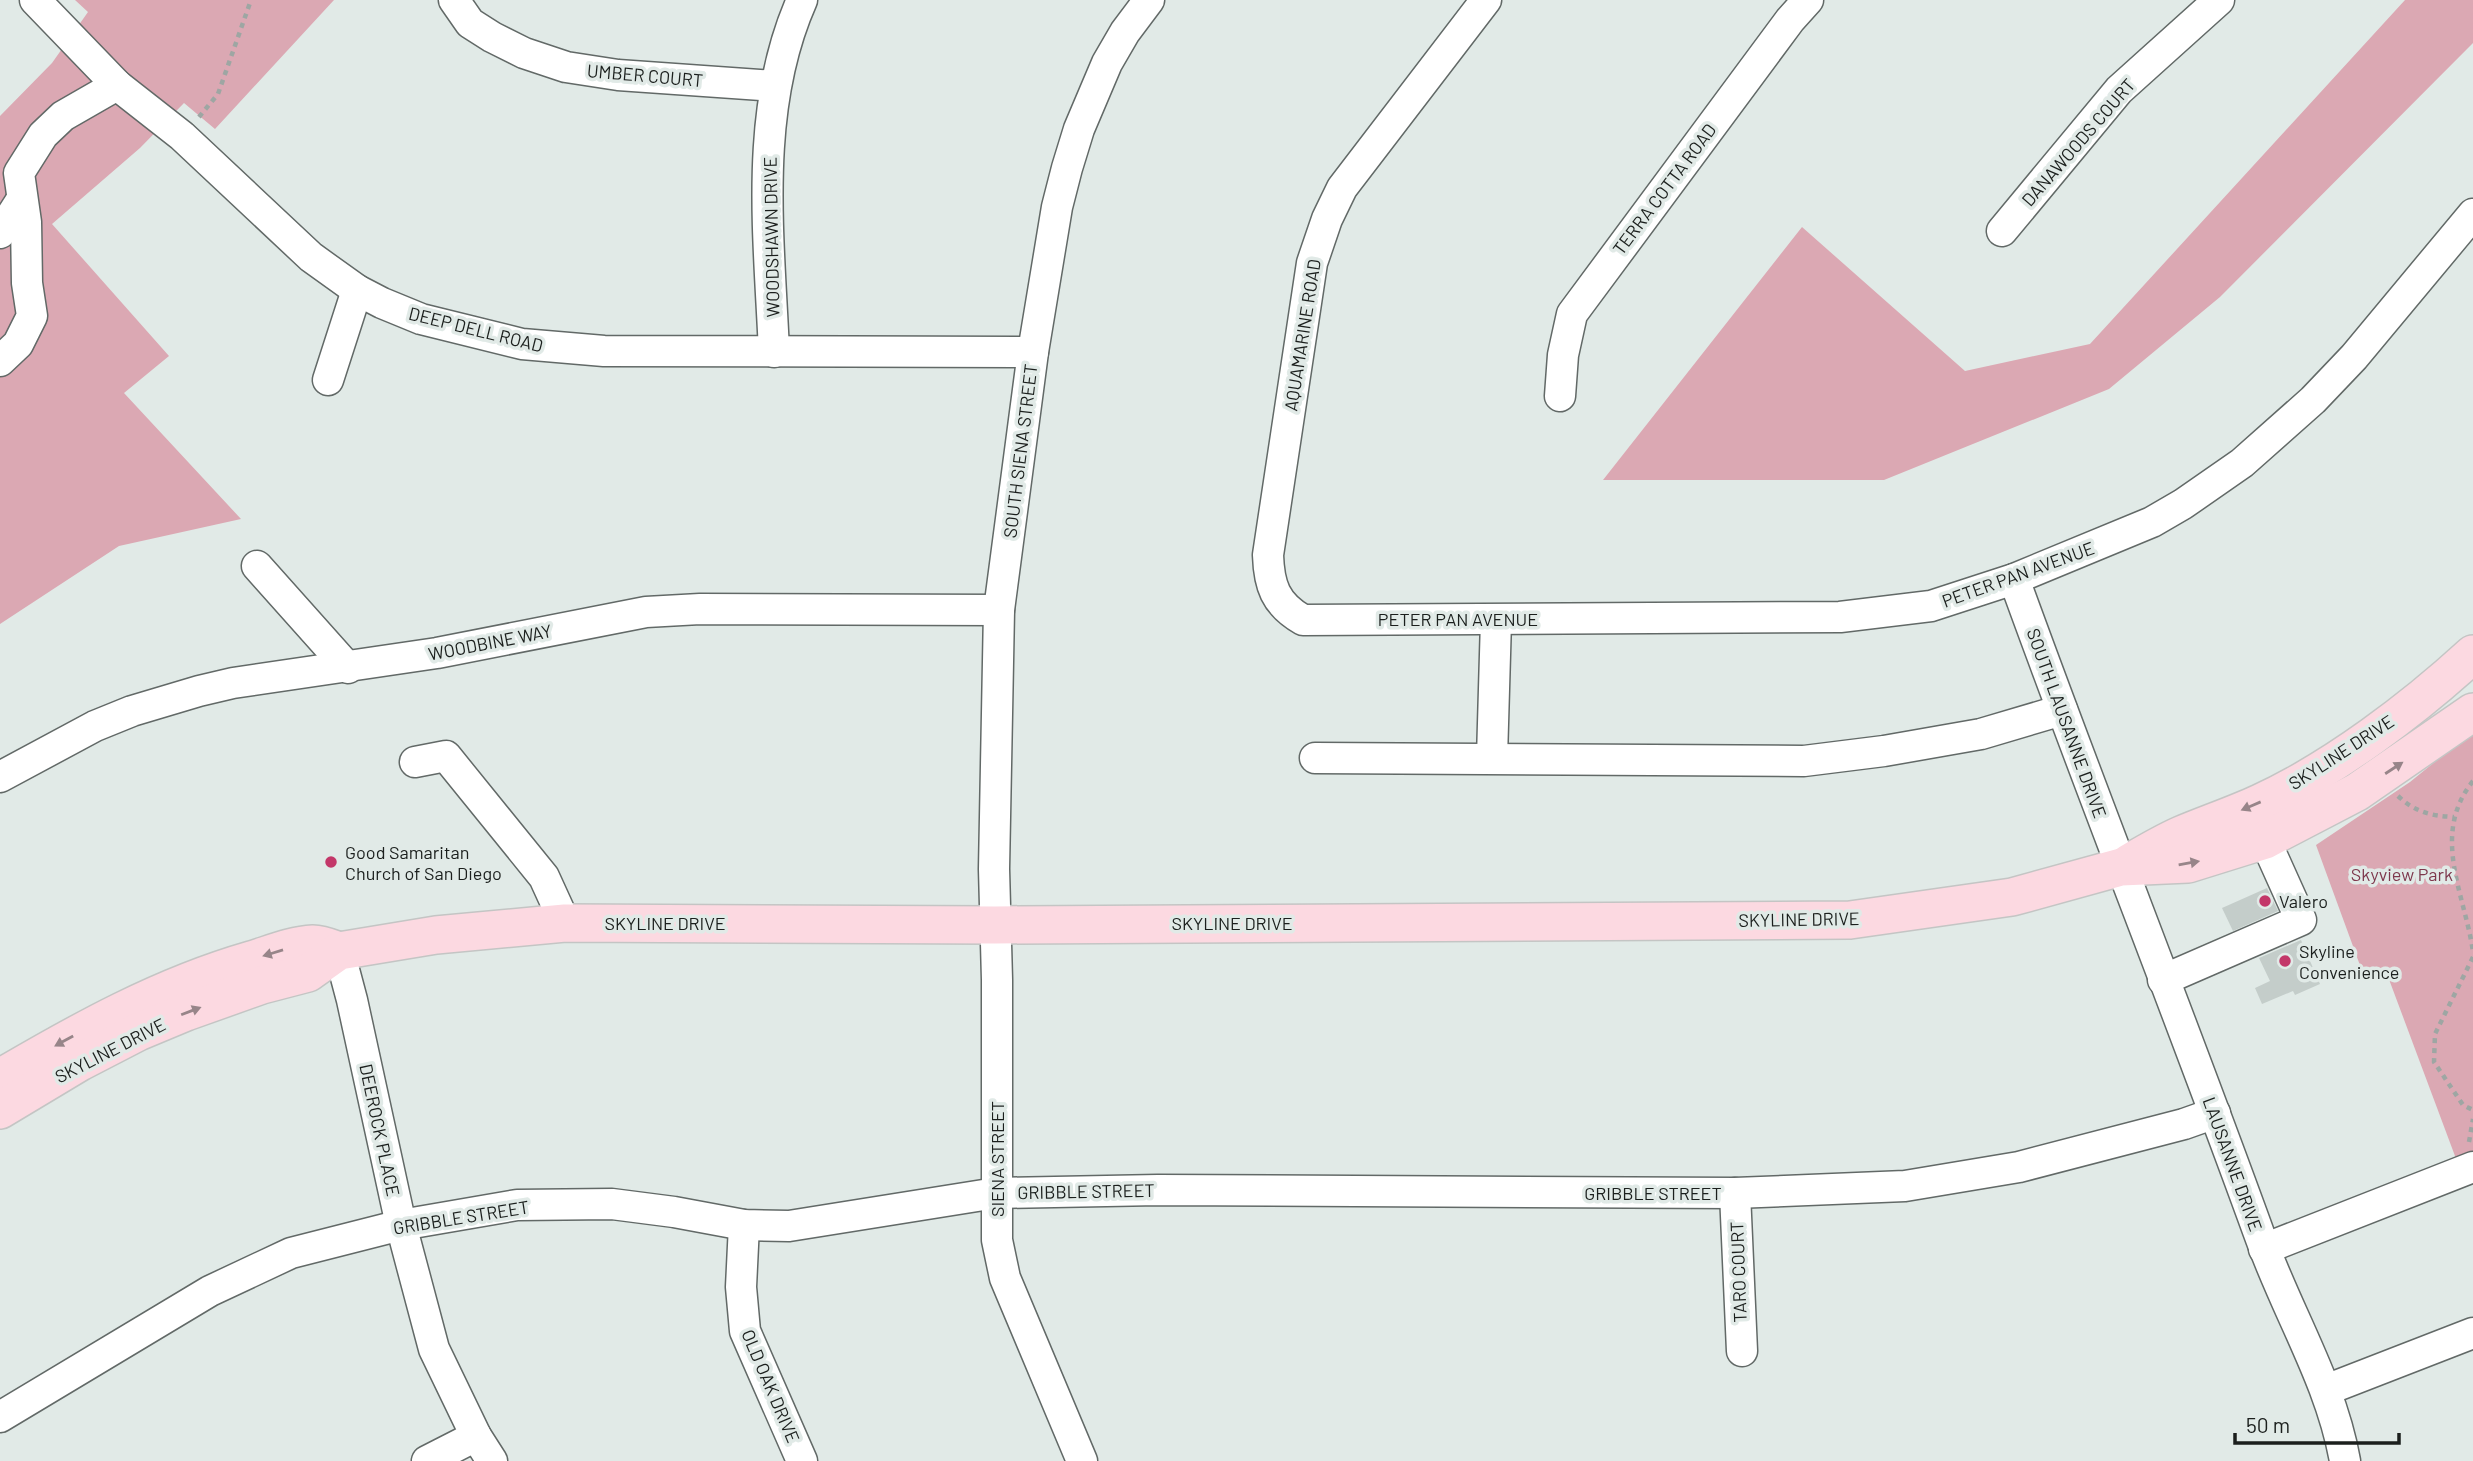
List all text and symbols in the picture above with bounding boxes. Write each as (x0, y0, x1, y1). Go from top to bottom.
street label: UMBER COURT (586, 59, 704, 91)
street label: DANAWOODS COURT (2017, 74, 2139, 210)
street label: TERRA COTTA ROAD (1608, 119, 1720, 259)
street label: WOODSHAWN DRIVE (759, 156, 783, 318)
street label: AQUAMARINE ROAD (1279, 257, 1325, 413)
street label: DEEP DELL ROAD (407, 302, 545, 356)
street label: SOUTH SIENA STREET (998, 363, 1042, 539)
street label: PETER PAN AVENUE (1939, 536, 2097, 612)
street label: PETER PAN AVENUE (1378, 608, 1538, 630)
street label: WOODBINE WAY (426, 619, 554, 665)
street label: SOUTH LAUSANNE DRIVE (2022, 625, 2112, 821)
street label: SKYLINE DRIVE (2284, 710, 2398, 794)
one-way arrow (2385, 761, 2403, 775)
one-way arrow (2240, 801, 2261, 812)
place label: Good Samaritan Church of San Diego (345, 841, 502, 884)
marker: Good Samaritan Church of San Diego (323, 854, 339, 870)
one-way arrow (2178, 857, 2200, 868)
park label: Skyview Park (2351, 863, 2453, 885)
place label: Valero (2279, 890, 2328, 912)
marker: Valero (2257, 893, 2273, 909)
street label: SKYLINE DRIVE (1738, 907, 1860, 931)
street label: SKYLINE DRIVE (604, 912, 726, 934)
street label: SKYLINE DRIVE (1171, 912, 1293, 934)
place label: Skyline Convenience (2299, 940, 2399, 983)
one-way arrow (262, 948, 283, 958)
marker: Skyline Convenience (2277, 953, 2293, 969)
one-way arrow (180, 1005, 201, 1016)
street label: SKYLINE DRIVE (51, 1013, 169, 1087)
one-way arrow (54, 1035, 73, 1047)
street label: DEEROCK PLACE (355, 1062, 405, 1198)
street label: LAUSANNE DRIVE (2199, 1094, 2267, 1234)
street label: SIENA STREET (986, 1101, 1008, 1217)
street label: GRIBBLE STREET (1017, 1179, 1155, 1203)
street label: GRIBBLE STREET (1584, 1182, 1722, 1204)
street label: GRIBBLE STREET (391, 1195, 531, 1239)
street label: TARO COURT (1725, 1221, 1751, 1323)
street label: OLD OAK DRIVE (737, 1326, 805, 1446)
scale bar (2235, 1402, 2400, 1446)
text: 50 m (2246, 1412, 2290, 1437)

